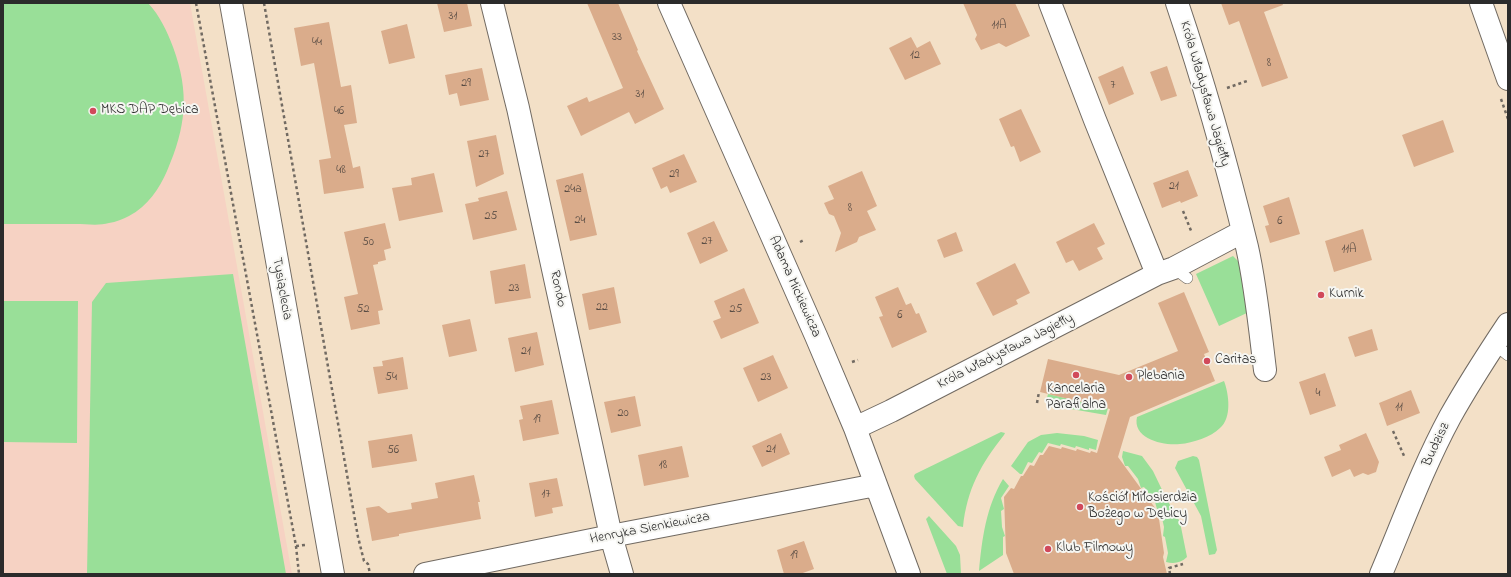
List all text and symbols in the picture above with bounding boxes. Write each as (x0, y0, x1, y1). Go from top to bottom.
house number: 31 (449, 10, 457, 24)
house number: 11A (991, 19, 1007, 33)
street label: Króla Władysława Jagiełły (1175, 19, 1233, 169)
house number: 33 (612, 31, 622, 45)
house number: 44 (312, 36, 322, 50)
house number: 12 (910, 49, 920, 63)
house number: 8 (1267, 57, 1271, 71)
house number: 29 (461, 77, 471, 91)
house number: 7 (1111, 79, 1115, 93)
house number: 31 (636, 88, 644, 102)
place label: MKS DAP Dębica (101, 103, 199, 119)
house number: 46 (334, 105, 344, 119)
marker: MKS DAP Dębica (88, 106, 98, 116)
house number: 27 (479, 148, 489, 162)
house number: 48 (336, 164, 346, 178)
house number: 29 (669, 168, 679, 182)
house number: 21 (1169, 180, 1179, 194)
house number: 24a (564, 183, 582, 197)
house number: 8 (848, 202, 852, 216)
house number: 25 (485, 210, 497, 224)
house number: 24 (575, 214, 585, 228)
house number: 6 (1277, 215, 1283, 229)
street label: Adama Mickiewicza (764, 234, 824, 340)
house number: 27 (702, 235, 712, 249)
house number: 50 (362, 236, 374, 250)
house number: 11A (1341, 243, 1357, 257)
street label: Tysiąclecia (267, 257, 295, 321)
street label: Rondo (545, 269, 569, 309)
house number: 23 (509, 282, 519, 296)
place label: Kurnik (1329, 287, 1364, 303)
marker: Kurnik (1316, 290, 1326, 300)
house number: 22 (596, 301, 608, 315)
house number: 52 (357, 303, 369, 317)
house number: 25 (730, 303, 742, 317)
house number: 6 (897, 309, 903, 323)
street label: Króla Władysława Jagiełły (935, 310, 1077, 394)
house number: 21 (521, 345, 531, 359)
place label: Caritas (1215, 353, 1256, 369)
marker: Caritas (1202, 356, 1212, 366)
place label: Plebania (1137, 369, 1185, 385)
marker: Kancelaria Parafialna (1071, 370, 1081, 380)
house number: 54 (385, 371, 397, 385)
house number: 23 (761, 371, 771, 385)
marker: Plebania (1124, 372, 1134, 382)
place label: Kancelaria Parafialna (1046, 382, 1106, 414)
house number: 4 (1316, 387, 1320, 401)
house number: 11 (1395, 401, 1403, 415)
house number: 20 (617, 407, 629, 421)
house number: 19 (533, 413, 541, 427)
street label: Budzisz (1420, 420, 1454, 470)
house number: 21 (766, 443, 776, 457)
house number: 56 (387, 444, 399, 458)
house number: 18 (659, 459, 667, 473)
house number: 17 (542, 488, 550, 502)
place label: Kościół Miłosierdzia Bożego w Dębicy (1088, 491, 1197, 524)
marker: Kościół Miłosierdzia Bożego w Dębicy (1075, 502, 1085, 512)
street label: Henryka Sienkiewicza (589, 509, 711, 549)
place label: Klub Filmowy (1056, 541, 1133, 557)
marker: Klub Filmowy (1043, 544, 1053, 554)
house number: 19 (790, 549, 798, 563)

